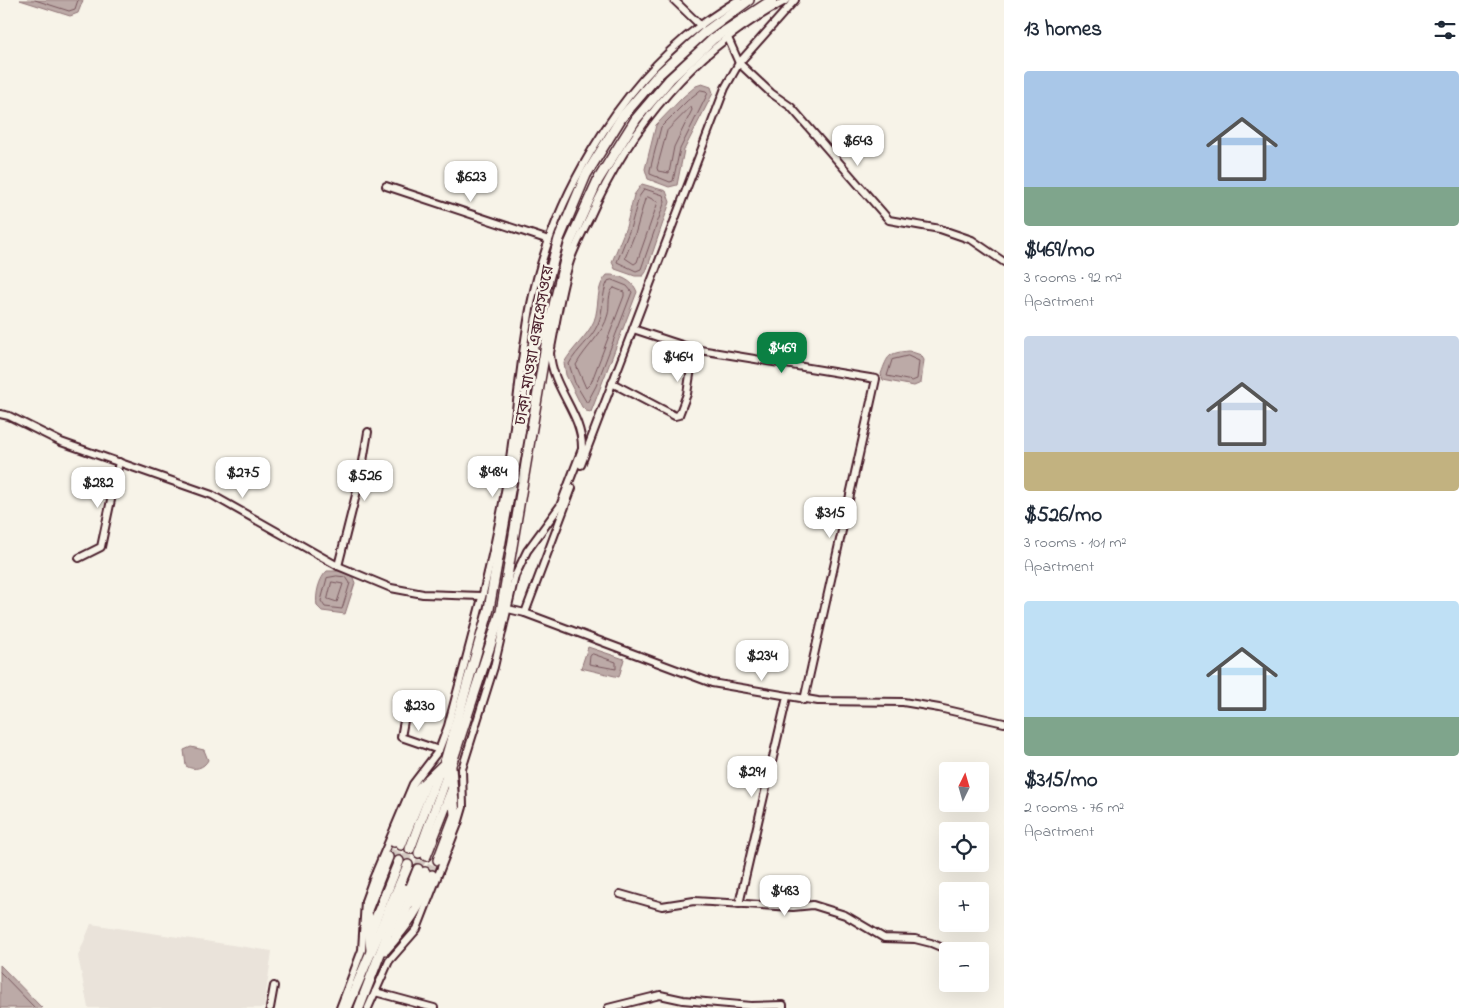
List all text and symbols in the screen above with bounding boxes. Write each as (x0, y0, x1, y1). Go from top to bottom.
text: 13 homes (1024, 15, 1102, 45)
icon: filters (1431, 16, 1459, 44)
icon: home (1197, 104, 1287, 194)
pin: $643 (828, 124, 888, 167)
text: $643 (843, 129, 873, 153)
pin: $623 (441, 160, 501, 203)
text: $623 (455, 165, 487, 189)
text: $469/mo (1024, 236, 1095, 266)
street label: ঢাকা-মাওয়া এক্সপ্রেসওয়ে (509, 263, 561, 428)
text: 3 rooms · 92 m² (1024, 266, 1122, 290)
text: Apartment (1024, 290, 1094, 314)
pin: $469 (752, 332, 812, 374)
text: $469 (768, 336, 796, 360)
pin: $464 (648, 340, 708, 383)
text: $464 (663, 345, 693, 369)
icon: home (1197, 369, 1287, 459)
pin: $275 (213, 456, 273, 499)
pin: $484 (463, 456, 523, 498)
pin: $526 (335, 460, 395, 502)
text: $484 (479, 460, 507, 484)
text: $275 (226, 461, 260, 485)
text: $526 (348, 464, 382, 488)
pin: $282 (68, 466, 128, 509)
text: $282 (82, 471, 114, 495)
pin: $315 (800, 496, 860, 539)
text: $315 (815, 501, 845, 525)
text: $526/mo (1024, 501, 1102, 531)
text: 3 rooms · 101 m² (1024, 531, 1126, 555)
text: Apartment (1024, 555, 1094, 579)
icon: home (1197, 634, 1287, 724)
pin: $234 (732, 640, 792, 682)
text: $234 (747, 644, 777, 668)
pin: $230 (389, 690, 449, 732)
text: $230 (403, 694, 435, 718)
pin: $291 (722, 756, 782, 798)
text: $291 (738, 760, 766, 784)
north arrow (939, 762, 989, 812)
map controls (939, 762, 989, 992)
text: $315/mo (1024, 766, 1098, 796)
text: 2 rooms · 76 m² (1024, 796, 1124, 820)
text: Apartment (1024, 820, 1094, 844)
button: locate (939, 822, 989, 872)
pin: $483 (755, 874, 815, 917)
text: $483 (771, 879, 799, 903)
button: + (939, 882, 989, 932)
button: − (939, 942, 989, 992)

